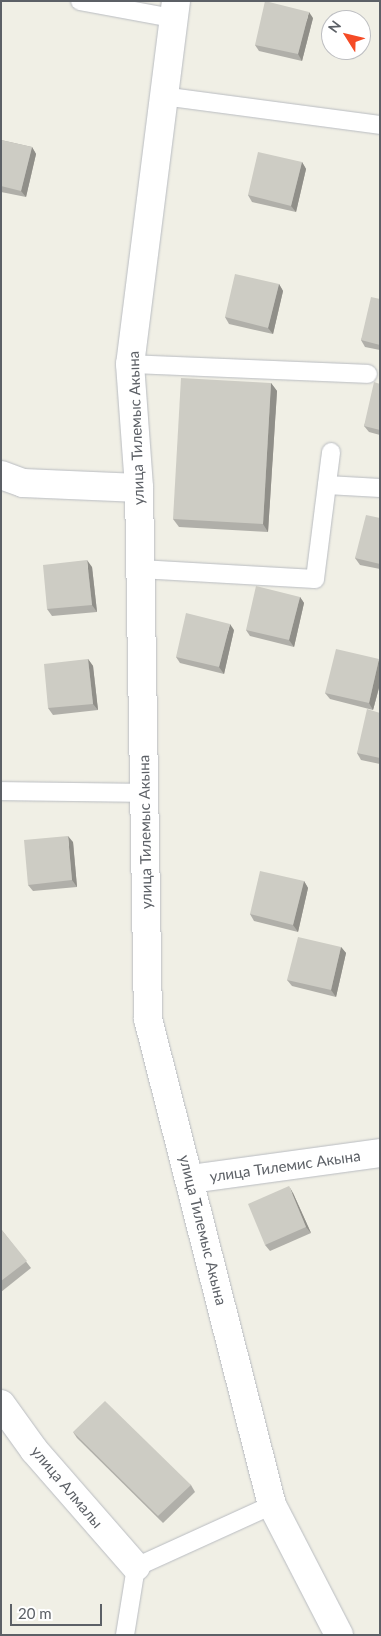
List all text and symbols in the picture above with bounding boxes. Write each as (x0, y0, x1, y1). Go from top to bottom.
north arrow (321, 10, 371, 60)
text: N (324, 17, 344, 36)
street label: улица Тилемыс Акына (124, 351, 148, 505)
street label: улица Тилемыс Акына (135, 755, 155, 909)
street label: улица Тилемис Акына (208, 1147, 362, 1185)
street label: улица Тилемыс Акына (176, 1153, 230, 1307)
street label: улица Алмалы (27, 1442, 107, 1532)
scale bar (12, 1594, 105, 1626)
text: 20 m (18, 1604, 52, 1622)

